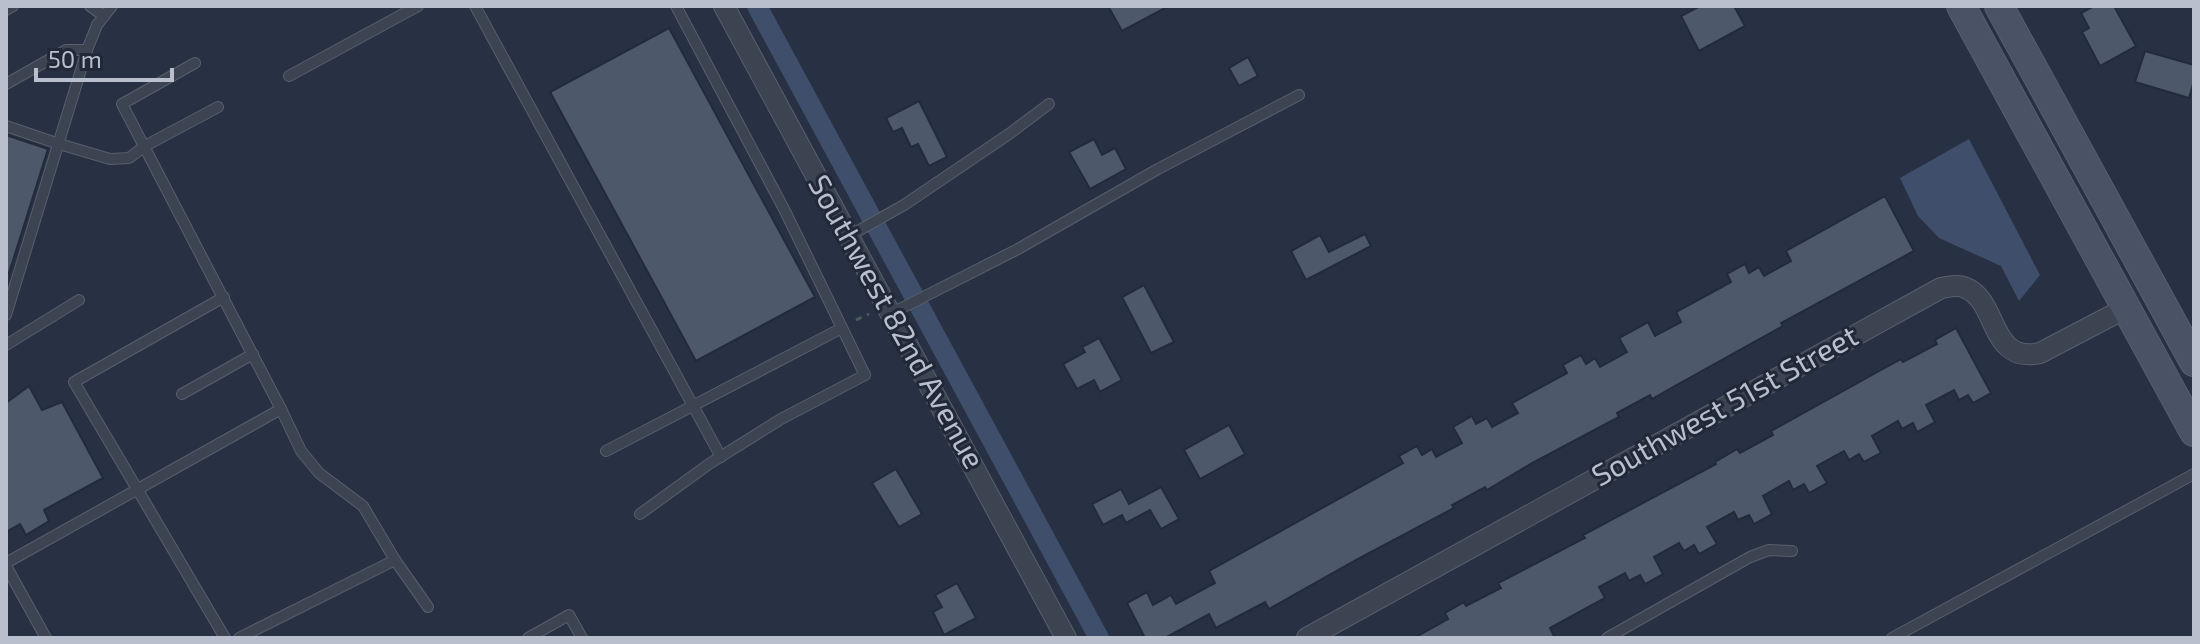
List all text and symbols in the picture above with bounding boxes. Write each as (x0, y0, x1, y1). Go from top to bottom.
scale bar (36, 32, 172, 82)
text: 50 m (48, 44, 102, 73)
street label: Southwest 82nd Avenue (802, 168, 994, 474)
street label: Southwest 51st Street (1585, 316, 1863, 492)

